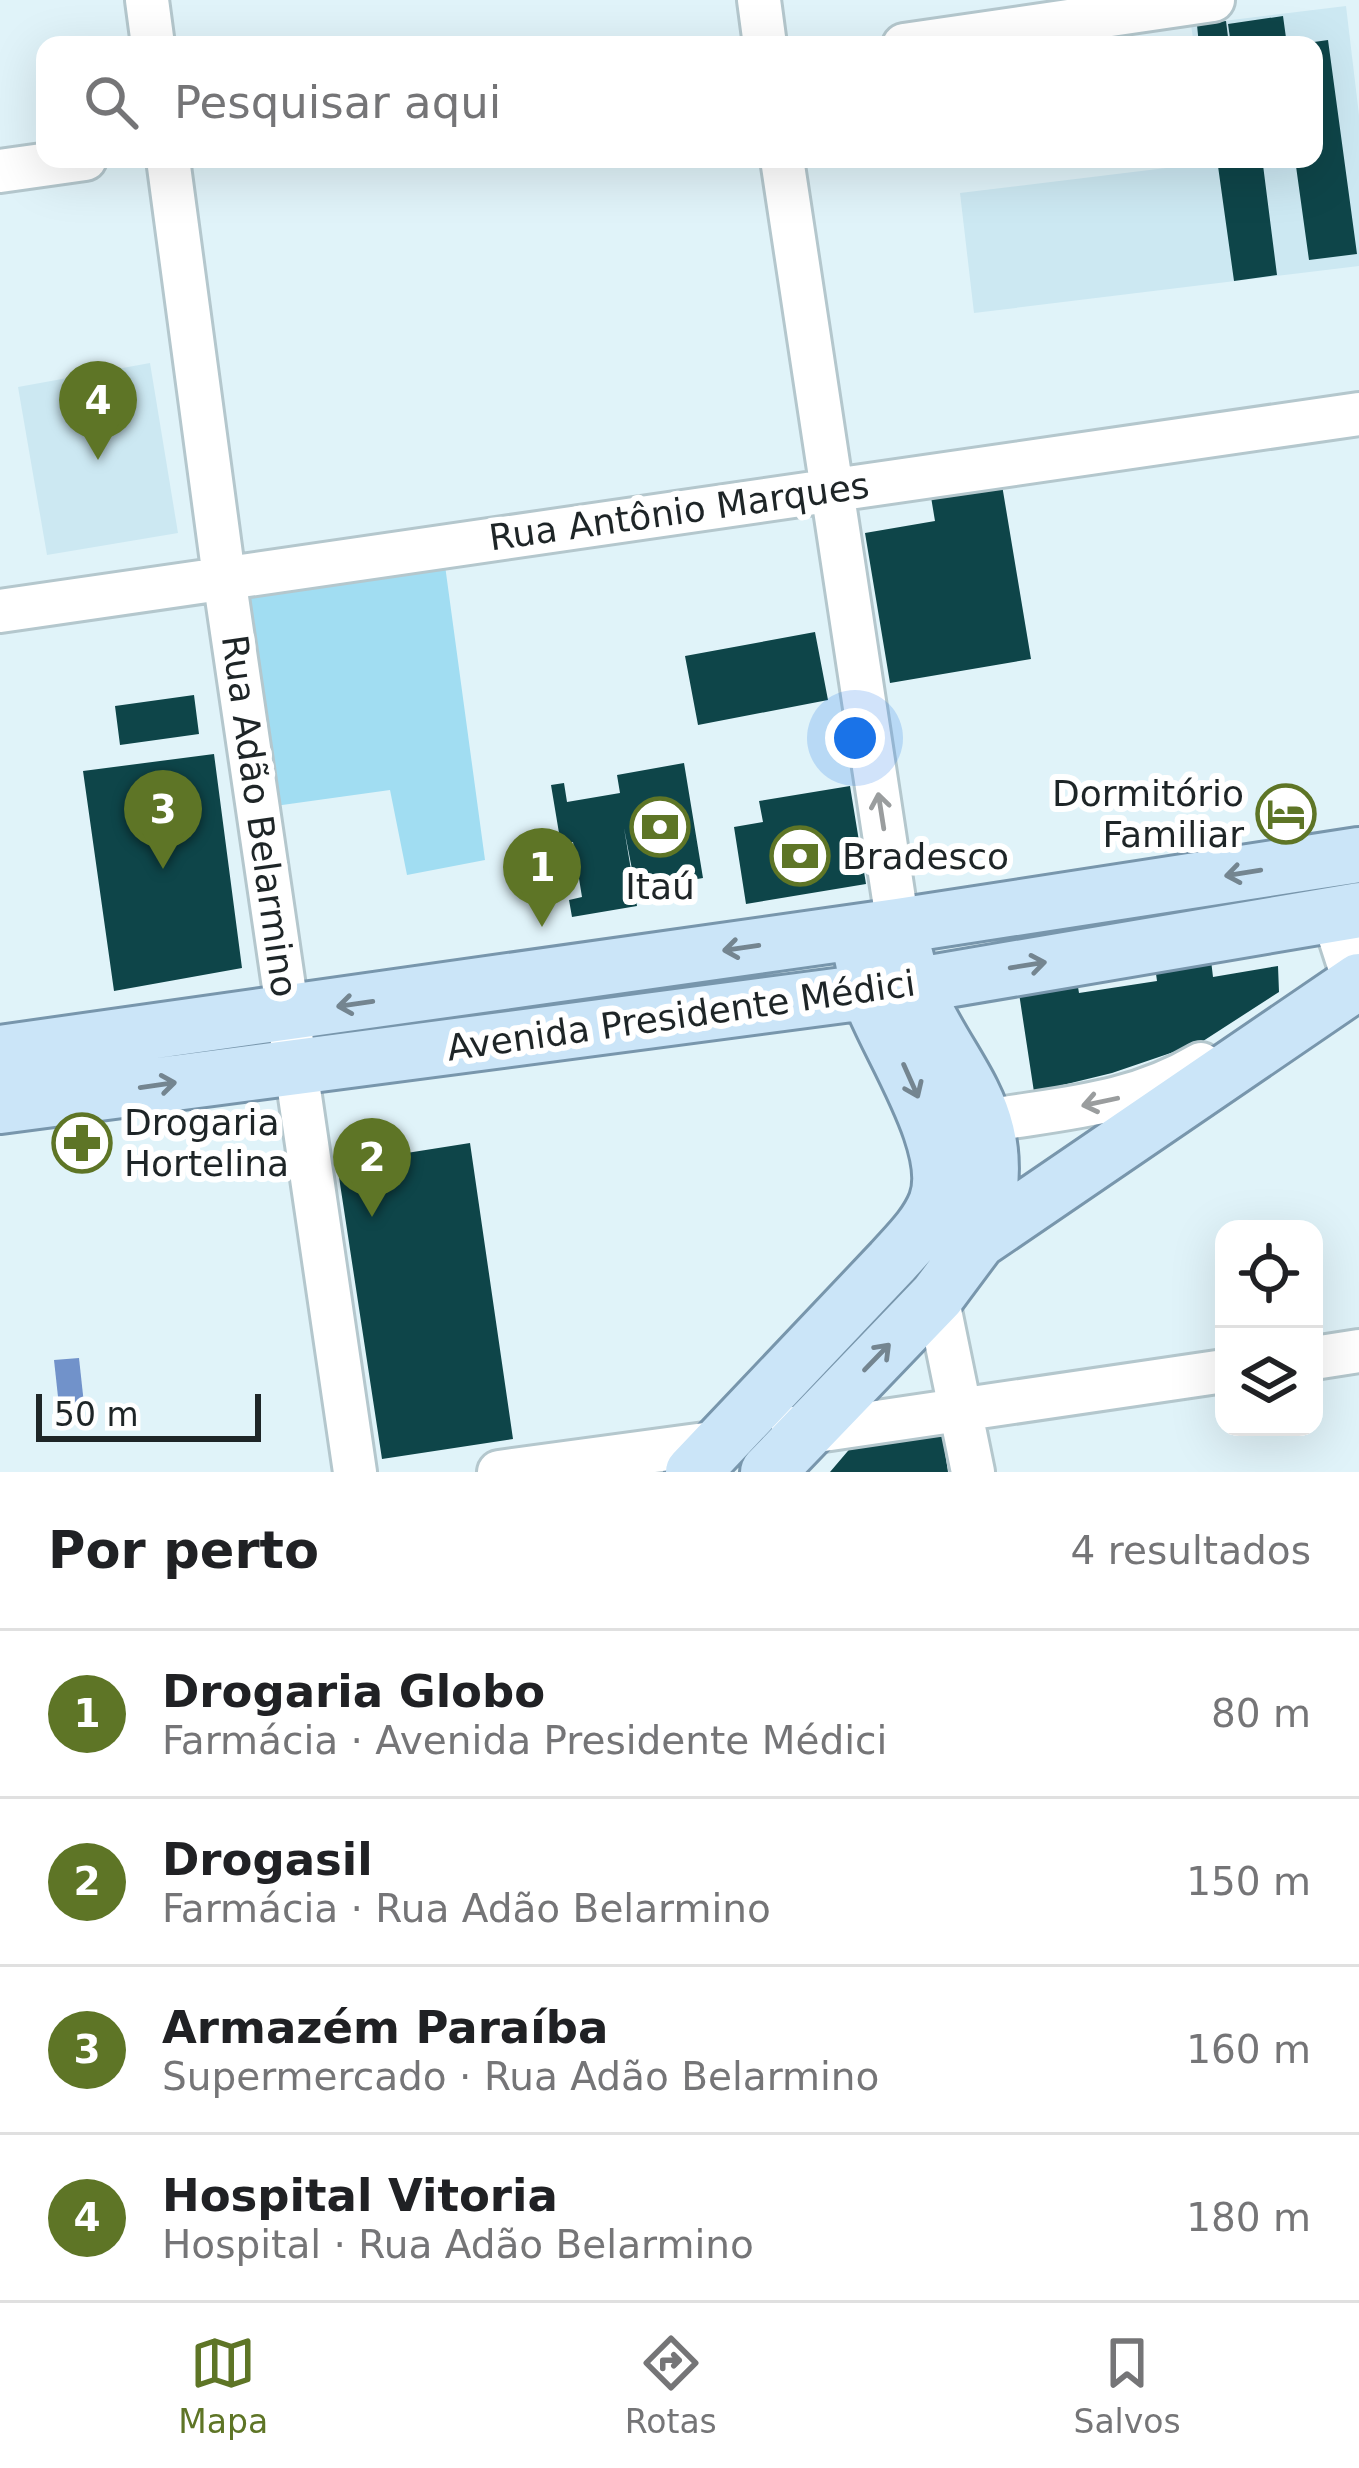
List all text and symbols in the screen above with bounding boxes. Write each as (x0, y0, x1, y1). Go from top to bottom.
search box (36, 36, 1323, 168)
icon: search (78, 69, 144, 135)
text: Pesquisar aqui (174, 76, 501, 129)
pin: 4 (59, 361, 137, 460)
street label: Rua Antônio Marques (486, 465, 872, 558)
street label: Rua Adão Belarmino (214, 632, 305, 1000)
your location (825, 708, 885, 768)
pin: 3 (124, 770, 202, 869)
place label: Dormitório Familiar (1052, 773, 1244, 855)
hotel icon: Dormitório Familiar (1255, 783, 1317, 845)
one-way arrow (868, 792, 891, 831)
bank icon: Itaú (629, 796, 691, 858)
bank icon: Bradesco (769, 825, 831, 887)
pin: 1 (503, 828, 581, 927)
place label: Bradesco (842, 836, 1009, 877)
one-way arrow (1225, 862, 1264, 885)
place label: Itaú (625, 866, 695, 907)
one-way arrow (722, 937, 761, 960)
one-way arrow (1007, 953, 1046, 976)
street label: Avenida Presidente Médici (444, 962, 918, 1069)
one-way arrow (336, 993, 375, 1016)
one-way arrow (901, 1063, 923, 1099)
one-way arrow (137, 1073, 176, 1096)
one-way arrow (1081, 1092, 1119, 1115)
place label: Drogaria Hortelina (124, 1102, 289, 1184)
pharmacy icon: Drogaria Hortelina (51, 1112, 113, 1174)
pin: 2 (333, 1118, 411, 1217)
map controls (1215, 1220, 1323, 1436)
button: locate (1215, 1220, 1323, 1328)
button: layers (1215, 1328, 1323, 1436)
one-way arrow (863, 1343, 891, 1372)
scale bar (36, 1388, 261, 1441)
text: 50 m (54, 1395, 139, 1434)
text: Por perto (48, 1521, 319, 1580)
text: 4 resultados (1071, 1528, 1311, 1573)
text: Drogaria Globo (162, 1665, 545, 1718)
text: 1 (73, 1691, 101, 1736)
text: 80 m (1211, 1691, 1311, 1736)
text: Farmácia · Avenida Presidente Médici (162, 1718, 887, 1763)
text: Drogasil (162, 1833, 373, 1886)
text: 2 (73, 1859, 101, 1904)
text: 150 m (1186, 1859, 1311, 1904)
text: Farmácia · Rua Adão Belarmino (162, 1886, 771, 1931)
text: Armazém Paraíba (162, 2001, 608, 2054)
text: 3 (73, 2027, 101, 2072)
text: 160 m (1186, 2027, 1311, 2072)
text: Supermercado · Rua Adão Belarmino (162, 2054, 879, 2099)
text: Hospital Vitoria (162, 2169, 558, 2222)
text: 4 (73, 2195, 101, 2240)
text: 180 m (1186, 2195, 1311, 2240)
text: Hospital · Rua Adão Belarmino (162, 2222, 754, 2267)
tab: Mapa (178, 2330, 268, 2441)
tab: Rotas (625, 2330, 717, 2441)
tab: Salvos (1073, 2330, 1181, 2441)

